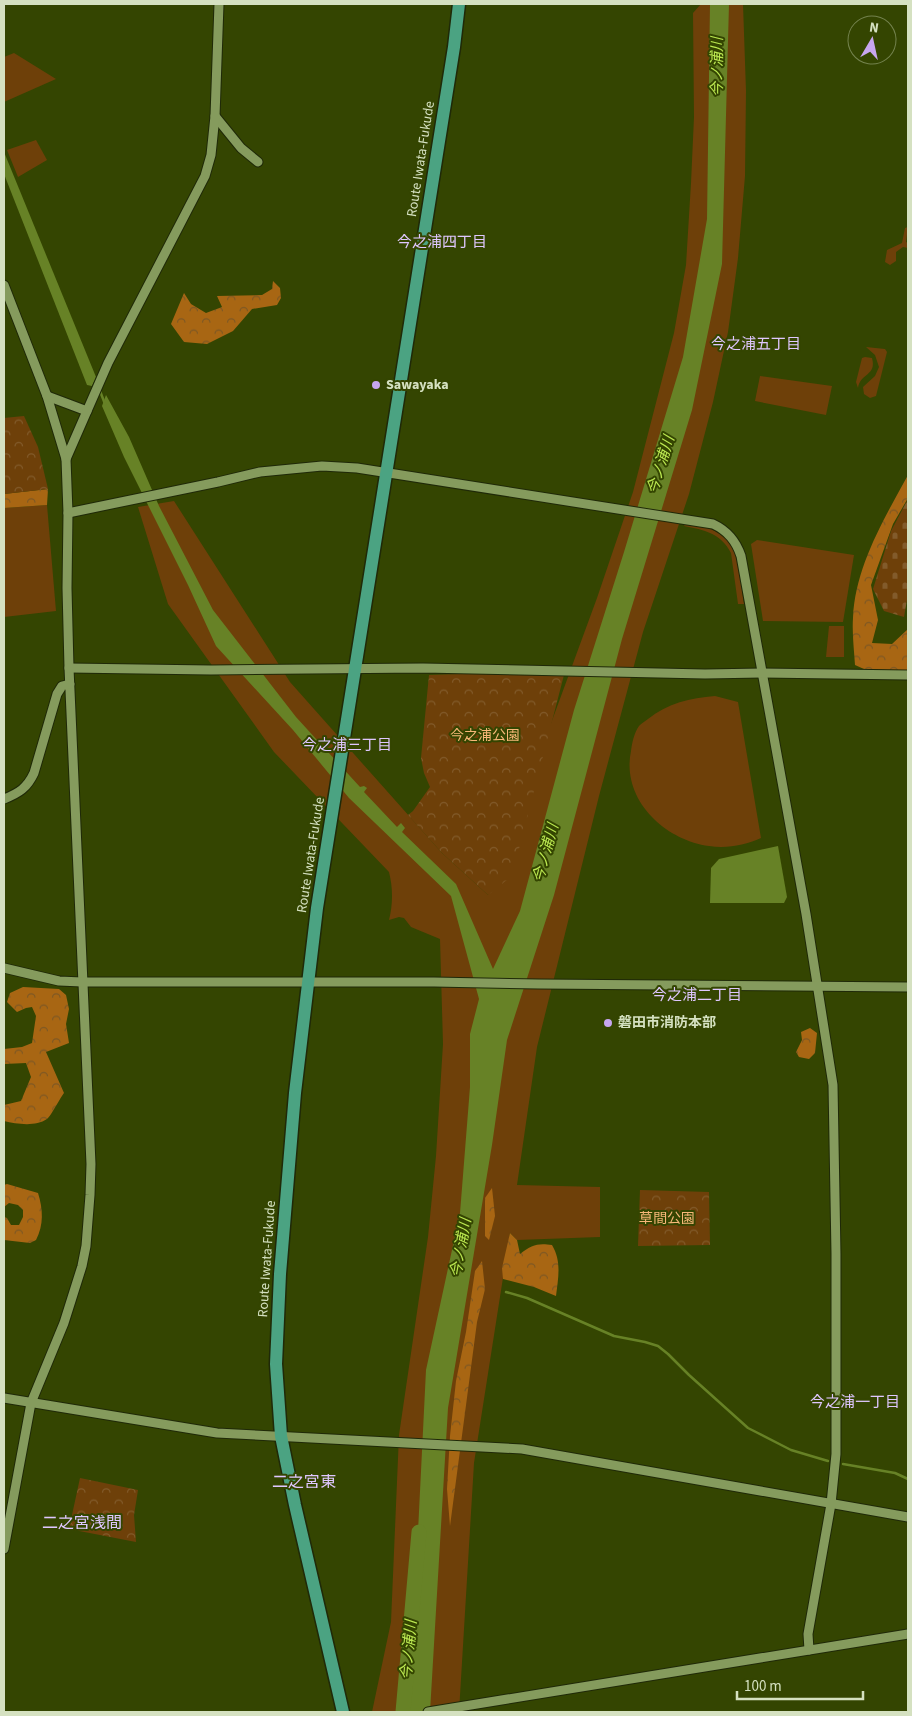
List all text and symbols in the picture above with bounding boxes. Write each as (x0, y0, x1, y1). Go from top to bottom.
north arrow (847, 15, 897, 65)
text: N (868, 18, 880, 39)
water label: 今ノ浦川 (707, 35, 728, 97)
street label: Route Iwata-Fukude (402, 100, 440, 218)
district label: 今之浦四丁目 (397, 232, 487, 253)
district label: 今之浦五丁目 (711, 334, 801, 355)
place label: Sawayaka (386, 375, 449, 395)
marker: Sawayaka (370, 379, 382, 391)
water label: 今ノ浦川 (642, 431, 680, 497)
park label: 今之浦公園 (450, 726, 520, 746)
district label: 今之浦三丁目 (302, 735, 392, 756)
street label: Route Iwata-Fukude (292, 796, 330, 914)
water label: 今ノ浦川 (528, 819, 564, 885)
district label: 今之浦二丁目 (652, 985, 742, 1006)
place label: 磐田市消防本部 (618, 1013, 716, 1033)
marker: 磐田市消防本部 (602, 1017, 614, 1029)
street label: Route Iwata-Fukude (253, 1200, 281, 1318)
park label: 草間公園 (639, 1209, 695, 1229)
water label: 今ノ浦川 (445, 1215, 477, 1279)
district label: 今之浦一丁目 (810, 1392, 900, 1413)
district label: 二之宮東 (272, 1471, 336, 1493)
district label: 二之宮浅間 (42, 1512, 122, 1534)
water label: 今ノ浦川 (396, 1617, 422, 1681)
scale bar (737, 1668, 863, 1700)
text: 100 m (744, 1676, 782, 1697)

